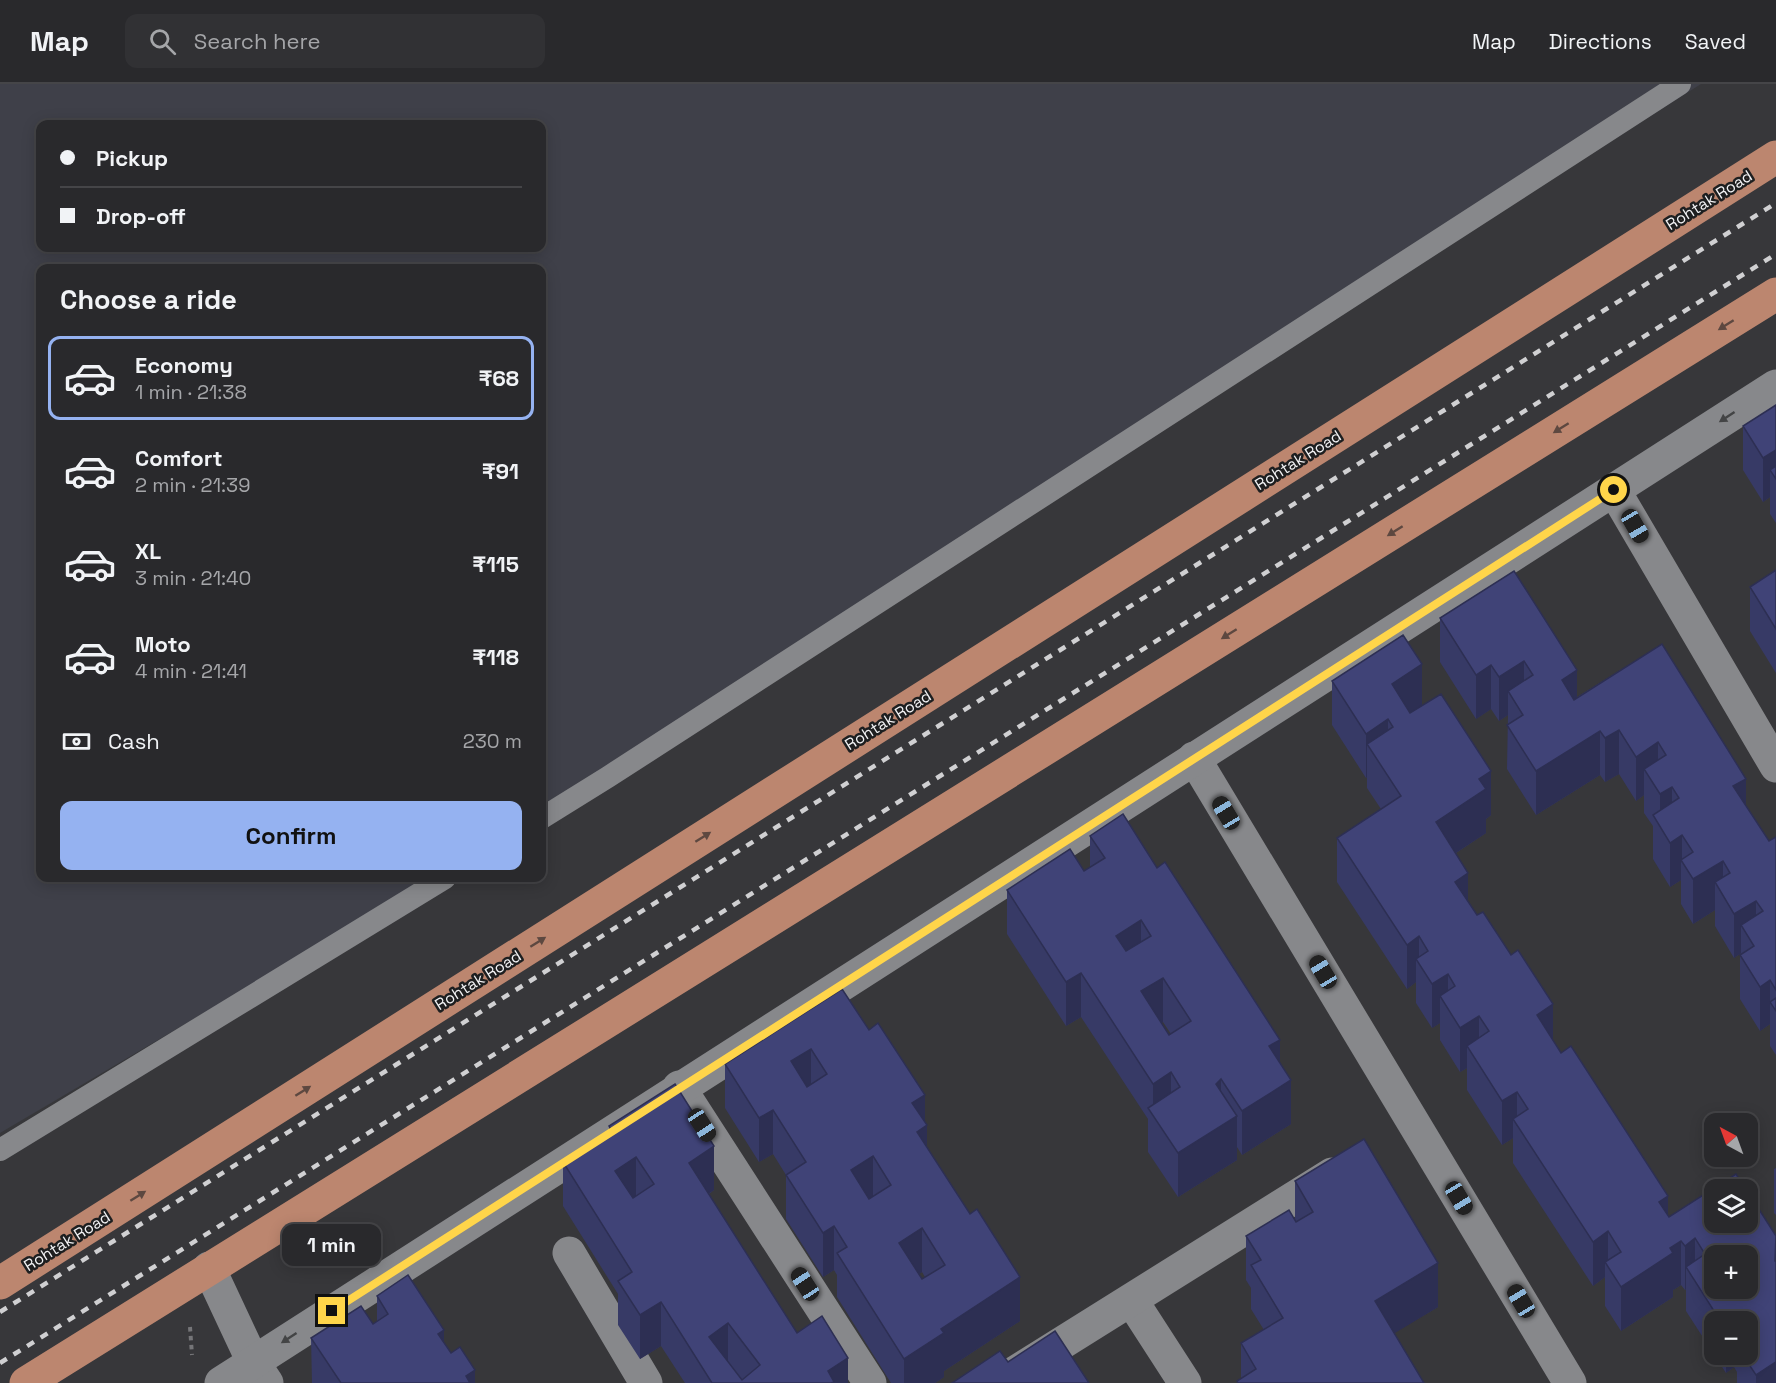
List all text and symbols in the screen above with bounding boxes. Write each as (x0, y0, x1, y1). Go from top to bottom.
search box (125, 14, 545, 68)
text: Map (30, 23, 89, 59)
icon: search (146, 25, 179, 58)
text: Search here (194, 27, 321, 55)
text: Map (1472, 28, 1516, 55)
text: Directions (1549, 28, 1652, 55)
text: Saved (1685, 28, 1746, 55)
text: Pickup (96, 144, 168, 172)
street label: Rohtak Road (1662, 165, 1756, 235)
text: Drop-off (96, 202, 186, 230)
text: Choose a ride (60, 282, 237, 317)
one-way arrow (1718, 320, 1734, 331)
icon: car (63, 351, 117, 405)
text: Economy (135, 351, 233, 379)
text: ₹68 (479, 364, 519, 392)
text: 1 min · 21:38 (135, 379, 247, 405)
one-way arrow (1719, 412, 1735, 423)
one-way arrow (1553, 423, 1569, 434)
street label: Rohtak Road (1251, 425, 1345, 495)
icon: car (63, 444, 117, 498)
text: Comfort (135, 444, 223, 472)
text: ₹91 (482, 457, 519, 485)
text: 2 min · 21:39 (135, 472, 250, 498)
route start (1600, 476, 1627, 503)
car (1618, 506, 1652, 546)
one-way arrow (1387, 526, 1403, 537)
icon: car (63, 537, 117, 591)
text: XL (135, 537, 161, 565)
text: ₹115 (472, 550, 519, 578)
text: 3 min · 21:40 (135, 565, 251, 591)
one-way arrow (1222, 628, 1238, 640)
icon: car (63, 630, 117, 684)
text: Moto (135, 630, 191, 658)
text: ₹118 (472, 643, 519, 671)
text: 4 min · 21:41 (135, 658, 247, 684)
street label: Rohtak Road (841, 685, 935, 755)
icon: cash (60, 725, 93, 758)
text: Cash (108, 727, 160, 755)
text: 230 m (463, 728, 522, 754)
car (1209, 793, 1243, 833)
button: Confirm (60, 801, 522, 870)
one-way arrow (695, 832, 711, 843)
one-way arrow (530, 936, 547, 947)
street label: Rohtak Road (431, 945, 525, 1015)
car (1306, 952, 1340, 992)
one-way arrow (295, 1086, 311, 1097)
car (685, 1105, 719, 1145)
north arrow (1704, 1113, 1758, 1167)
map controls (1704, 1113, 1758, 1365)
car (1442, 1178, 1476, 1218)
button: layers (1704, 1179, 1758, 1233)
one-way arrow (130, 1190, 146, 1201)
street label: Rohtak Road (20, 1206, 114, 1276)
callout: 1 min (282, 1224, 382, 1266)
text: 1 min (307, 1232, 356, 1258)
button: + (1704, 1245, 1758, 1299)
car (788, 1264, 822, 1304)
car (1504, 1281, 1538, 1321)
route end (318, 1297, 345, 1324)
button: − (1704, 1311, 1758, 1365)
one-way arrow (282, 1332, 298, 1344)

